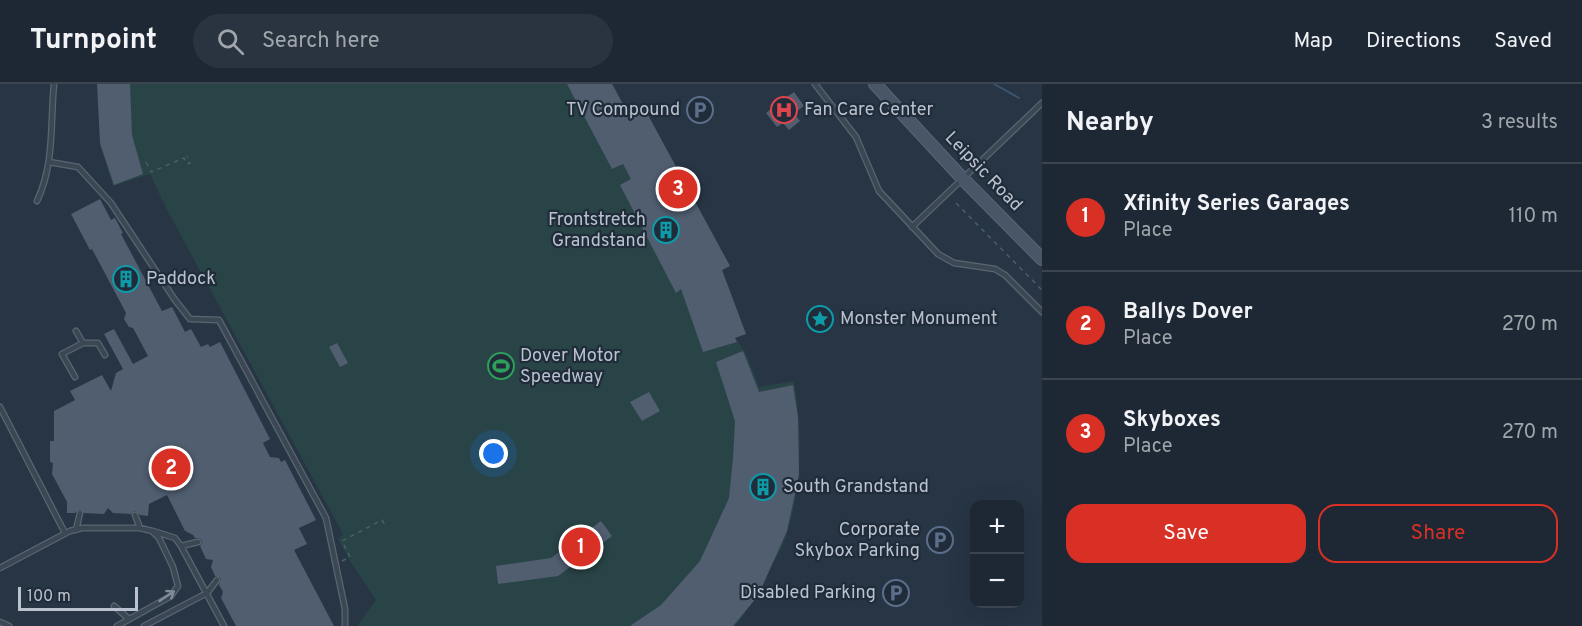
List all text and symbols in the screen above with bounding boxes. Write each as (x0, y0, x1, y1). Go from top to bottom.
search box (193, 14, 613, 68)
text: Turnpoint (30, 23, 157, 59)
icon: search (214, 25, 247, 58)
text: Search here (262, 28, 379, 55)
text: Map (1293, 28, 1333, 55)
text: Directions (1366, 28, 1461, 55)
text: Saved (1494, 28, 1552, 55)
parking icon: TV Compound (685, 95, 715, 125)
hospital icon: Fan Care Center (769, 95, 799, 125)
place label: TV Compound (566, 99, 680, 122)
place label: Fan Care Center (804, 99, 934, 122)
text: Nearby (1066, 107, 1154, 140)
text: 3 results (1481, 110, 1558, 136)
street label: Leipsic Road (939, 127, 1027, 217)
pin: 3 (658, 166, 698, 212)
text: Xfinity Series Garages (1123, 191, 1350, 218)
text: 1 (1082, 204, 1090, 230)
text: 110 m (1509, 204, 1558, 230)
place label: Frontstretch Grandstand (548, 209, 646, 253)
building icon: Frontstretch Grandstand (651, 215, 681, 245)
text: Place (1123, 218, 1173, 244)
building icon: Paddock (111, 264, 141, 294)
place label: Paddock (146, 268, 216, 291)
text: Ballys Dover (1123, 299, 1253, 326)
place icon: Monster Monument (805, 304, 835, 334)
place label: Monster Monument (840, 308, 997, 331)
text: 2 (1079, 312, 1092, 338)
text: 270 m (1502, 312, 1558, 338)
text: Place (1123, 326, 1173, 352)
place label: Dover Motor Speedway (520, 345, 620, 389)
sports icon: Dover Motor Speedway (486, 351, 516, 381)
text: Skyboxes (1123, 407, 1221, 434)
text: 3 (1080, 420, 1092, 446)
text: 270 m (1502, 420, 1558, 446)
text: Place (1123, 434, 1173, 460)
your location (479, 439, 508, 468)
pin: 2 (152, 446, 190, 490)
building icon: South Grandstand (748, 472, 778, 502)
place label: South Grandstand (783, 476, 929, 499)
map controls (970, 500, 1024, 608)
button: + (970, 500, 1024, 554)
button: Save (1066, 504, 1306, 563)
button: Share (1318, 504, 1558, 563)
place label: Corporate Skybox Parking (795, 519, 920, 563)
pin: 1 (562, 524, 600, 570)
parking icon: Corporate Skybox Parking (925, 525, 955, 555)
button: − (970, 554, 1024, 608)
parking icon: Disabled Parking (881, 578, 911, 608)
place label: Disabled Parking (740, 582, 876, 605)
scale bar (18, 584, 138, 612)
text: 100 m (27, 587, 71, 607)
one-way arrow (159, 590, 176, 603)

